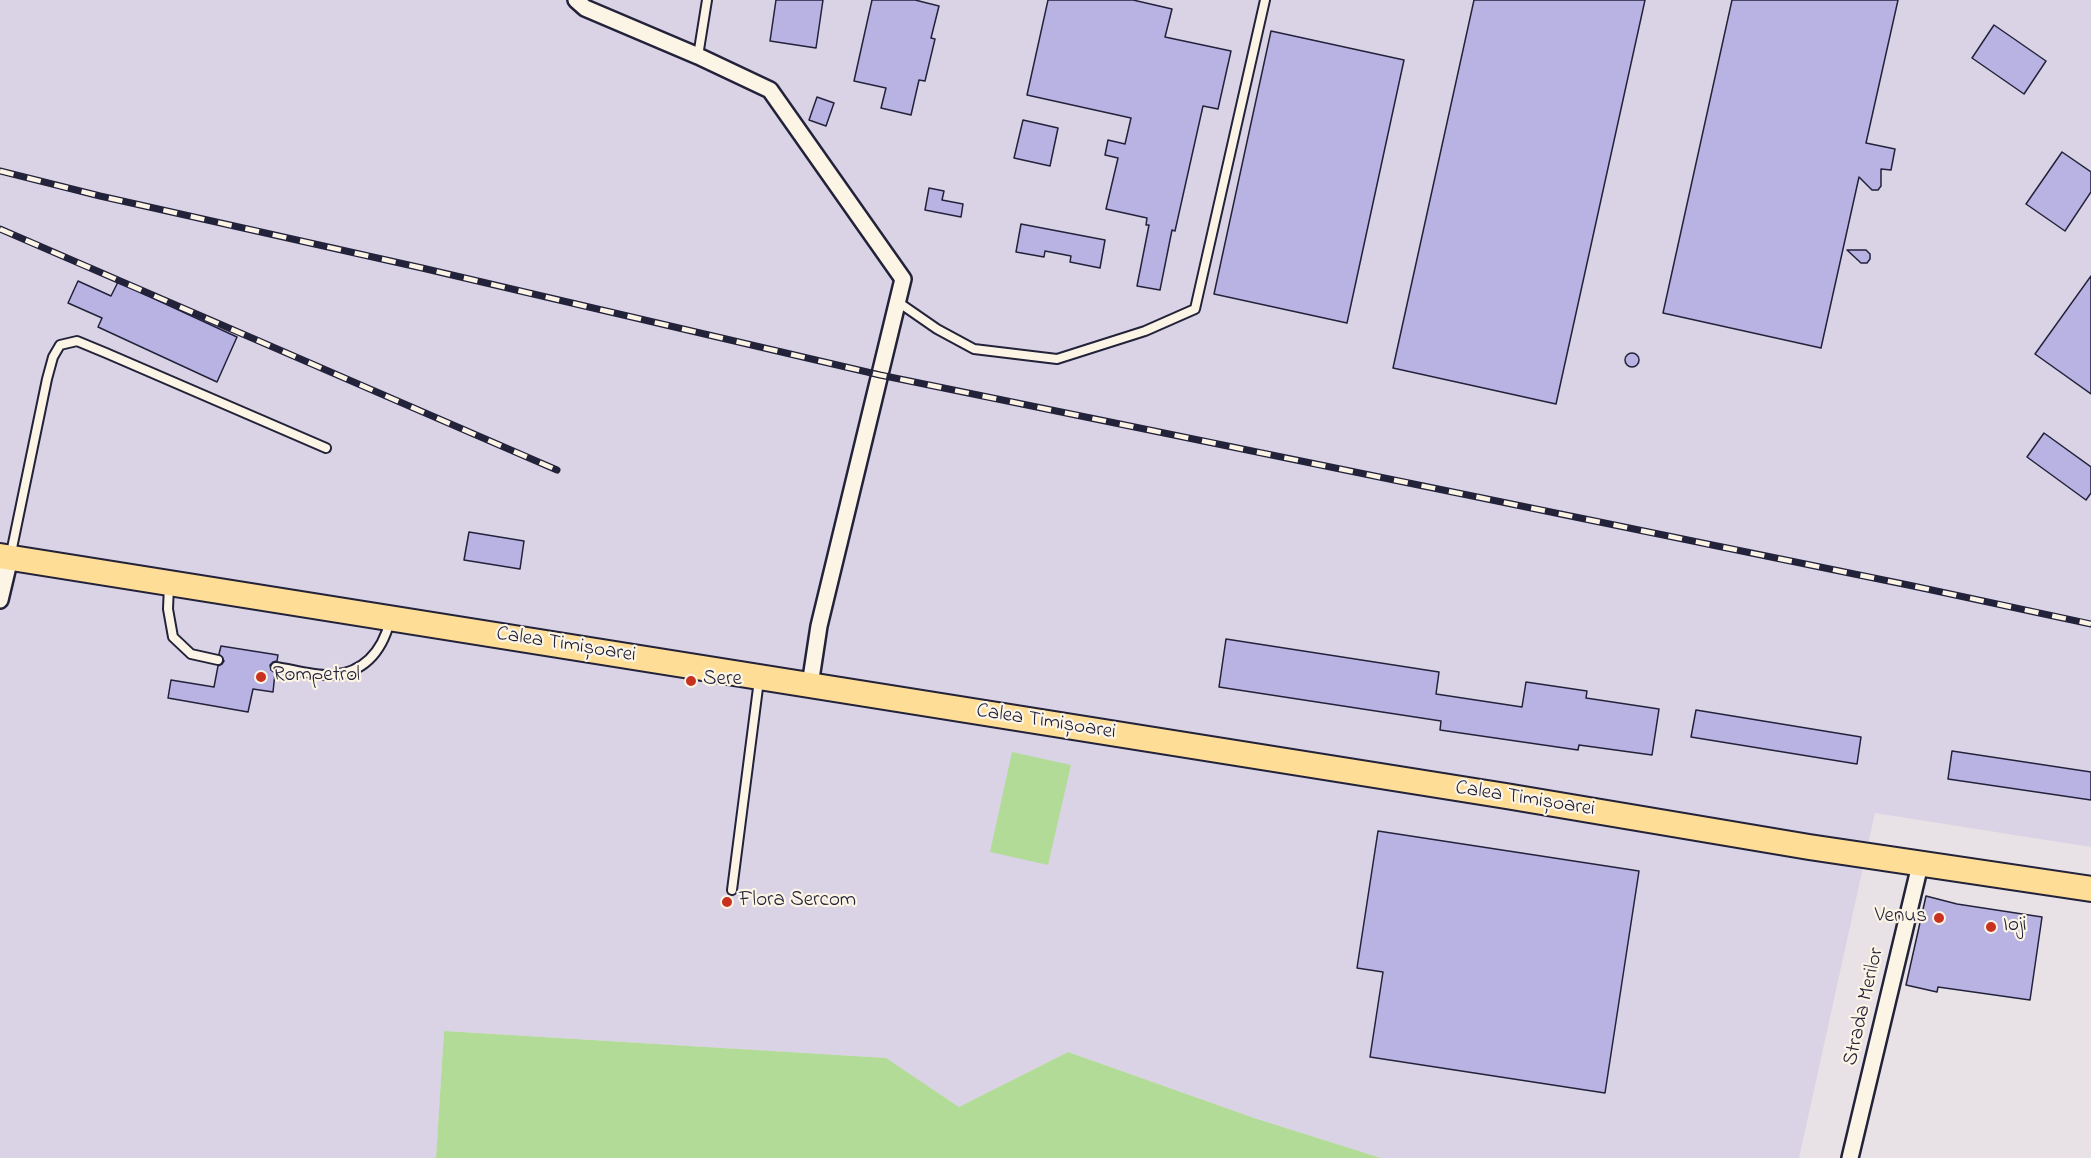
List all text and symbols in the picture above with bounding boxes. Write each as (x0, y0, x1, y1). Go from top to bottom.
street label: Calea Timișoarei (494, 623, 638, 669)
place label: Rompetrol (273, 664, 360, 690)
place label: Sere (703, 668, 742, 694)
marker: Rompetrol (254, 670, 268, 684)
marker: Sere (684, 674, 698, 688)
street label: Calea Timișoarei (974, 700, 1118, 746)
street label: Calea Timișoarei (1453, 777, 1597, 823)
place label: Flora Sercom (739, 889, 856, 915)
marker: Flora Sercom (720, 895, 734, 909)
place label: Venus (1875, 905, 1927, 931)
marker: Venus (1932, 911, 1946, 925)
place label: Ioji (2003, 914, 2026, 940)
marker: Ioji (1984, 920, 1998, 934)
street label: Strada Merilor (1839, 946, 1891, 1068)

